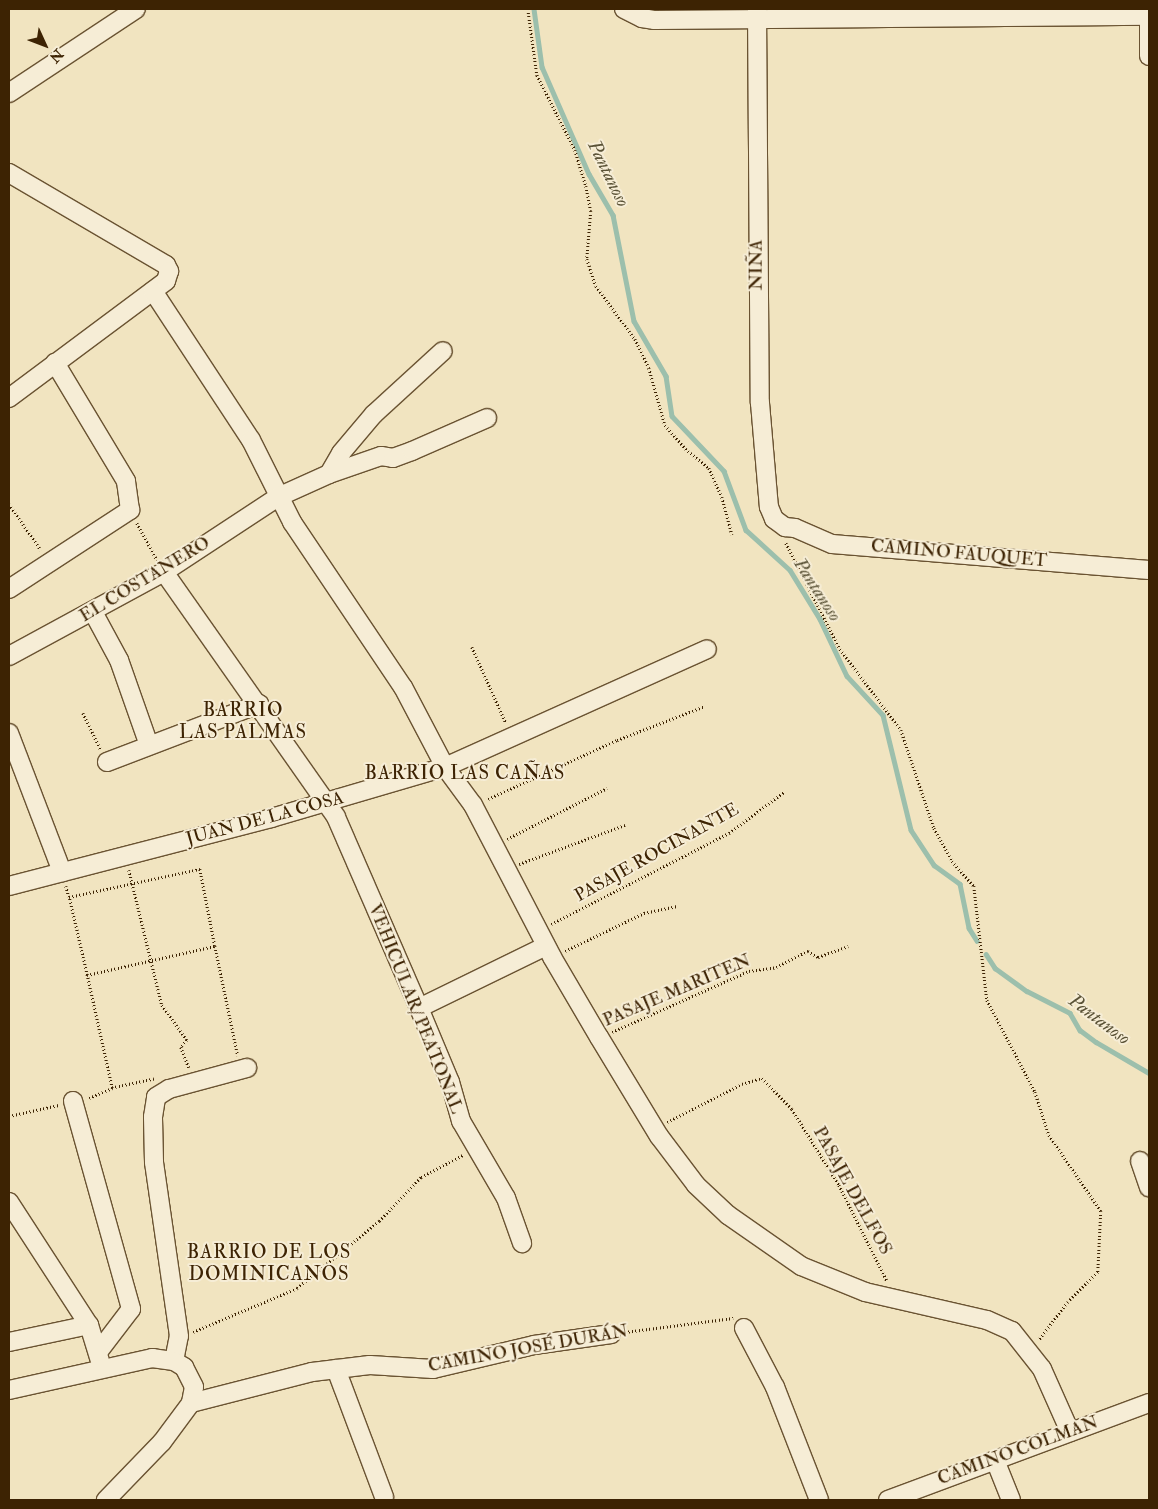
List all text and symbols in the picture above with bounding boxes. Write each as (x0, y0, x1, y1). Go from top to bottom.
north arrow (20, 20, 70, 70)
text: N (46, 45, 67, 66)
water label: Pantanoso (582, 137, 634, 211)
street label: NIÑA (746, 240, 768, 290)
street label: EL COSTANERO (76, 533, 214, 627)
street label: CAMINO FAUQUET (870, 536, 1048, 572)
water label: Pantanoso (788, 554, 846, 626)
district label: BARRIO LAS PALMAS (178, 700, 308, 744)
district label: BARRIO LAS CAÑAS (363, 763, 567, 785)
street label: JUAN DE LA COSA (184, 788, 346, 850)
street label: PASAJE ROCINANTE (571, 799, 743, 907)
street label: VEHICULAR/ PEATONAL (363, 901, 467, 1117)
street label: PASAJE MARITEN (600, 950, 754, 1032)
water label: Pantanoso (1064, 990, 1134, 1050)
street label: PASAJE DELFOS (808, 1123, 896, 1259)
district label: BARRIO DE LOS DOMINICANOS (185, 1242, 353, 1286)
street label: CAMINO JOSÉ DURÁN (427, 1321, 629, 1377)
street label: CAMINO COLMAN (935, 1412, 1101, 1490)

